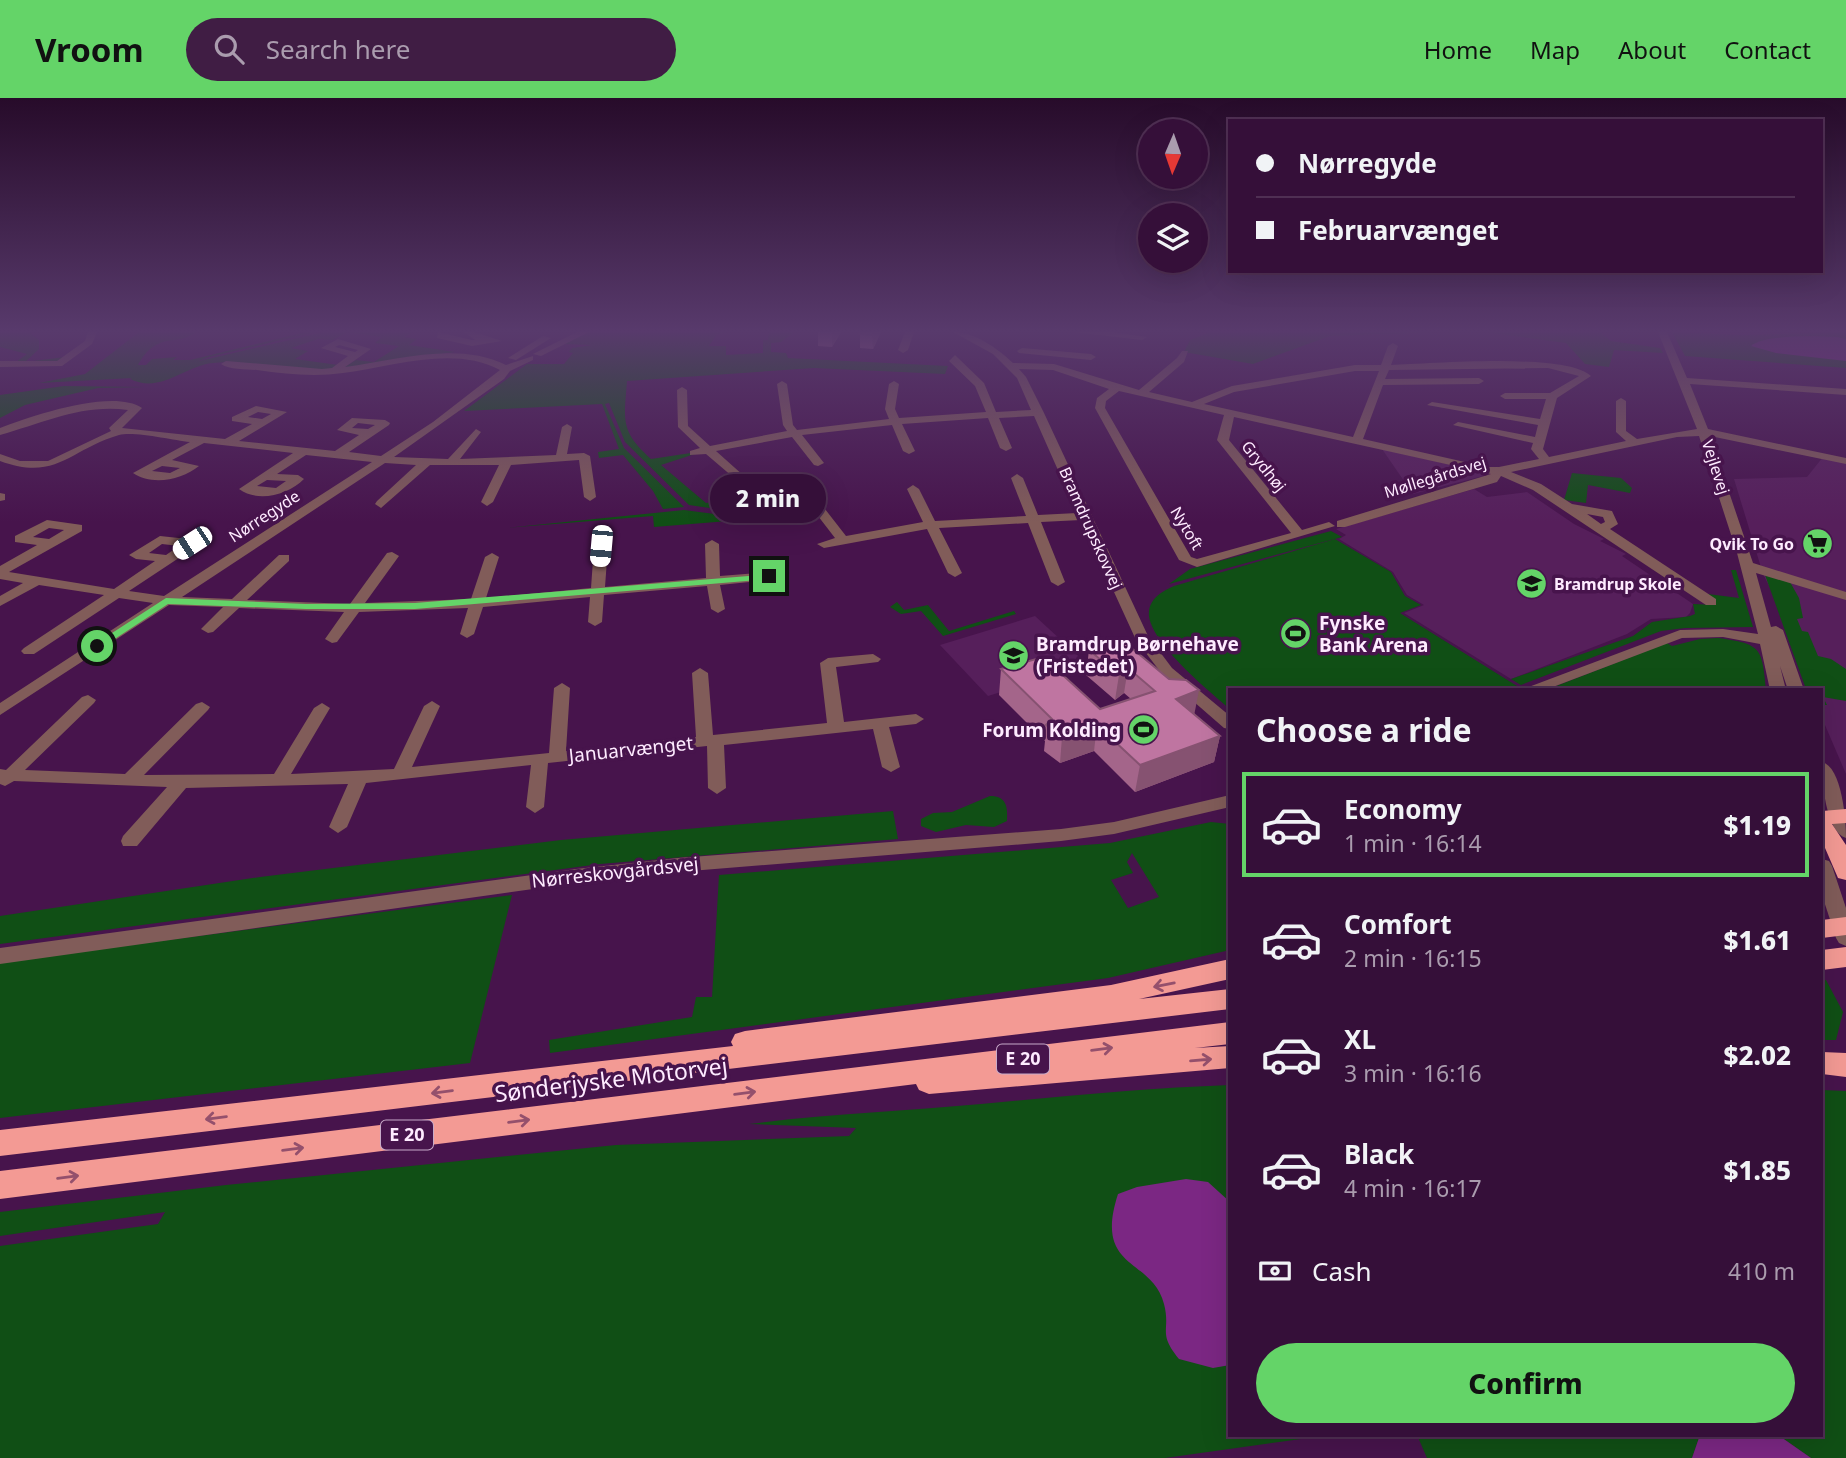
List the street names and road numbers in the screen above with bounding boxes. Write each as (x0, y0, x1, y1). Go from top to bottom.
street label: Grydhøj (1237, 436, 1291, 496)
street label: Vejlevej (1697, 437, 1735, 497)
street label: Møllegårdsvej (1381, 451, 1489, 503)
street label: Bramdrupskovvej (1054, 463, 1128, 593)
street label: Nørregyde (224, 485, 304, 547)
street label: Nytoft (1165, 502, 1209, 554)
street label: Januarvænget (566, 730, 695, 769)
street label: Nørreskovgårdsvej (530, 850, 700, 894)
road number: E 20 (997, 1044, 1049, 1074)
street label: Sønderjyske Motorvej (493, 1049, 729, 1109)
road number: E 20 (381, 1120, 433, 1150)

